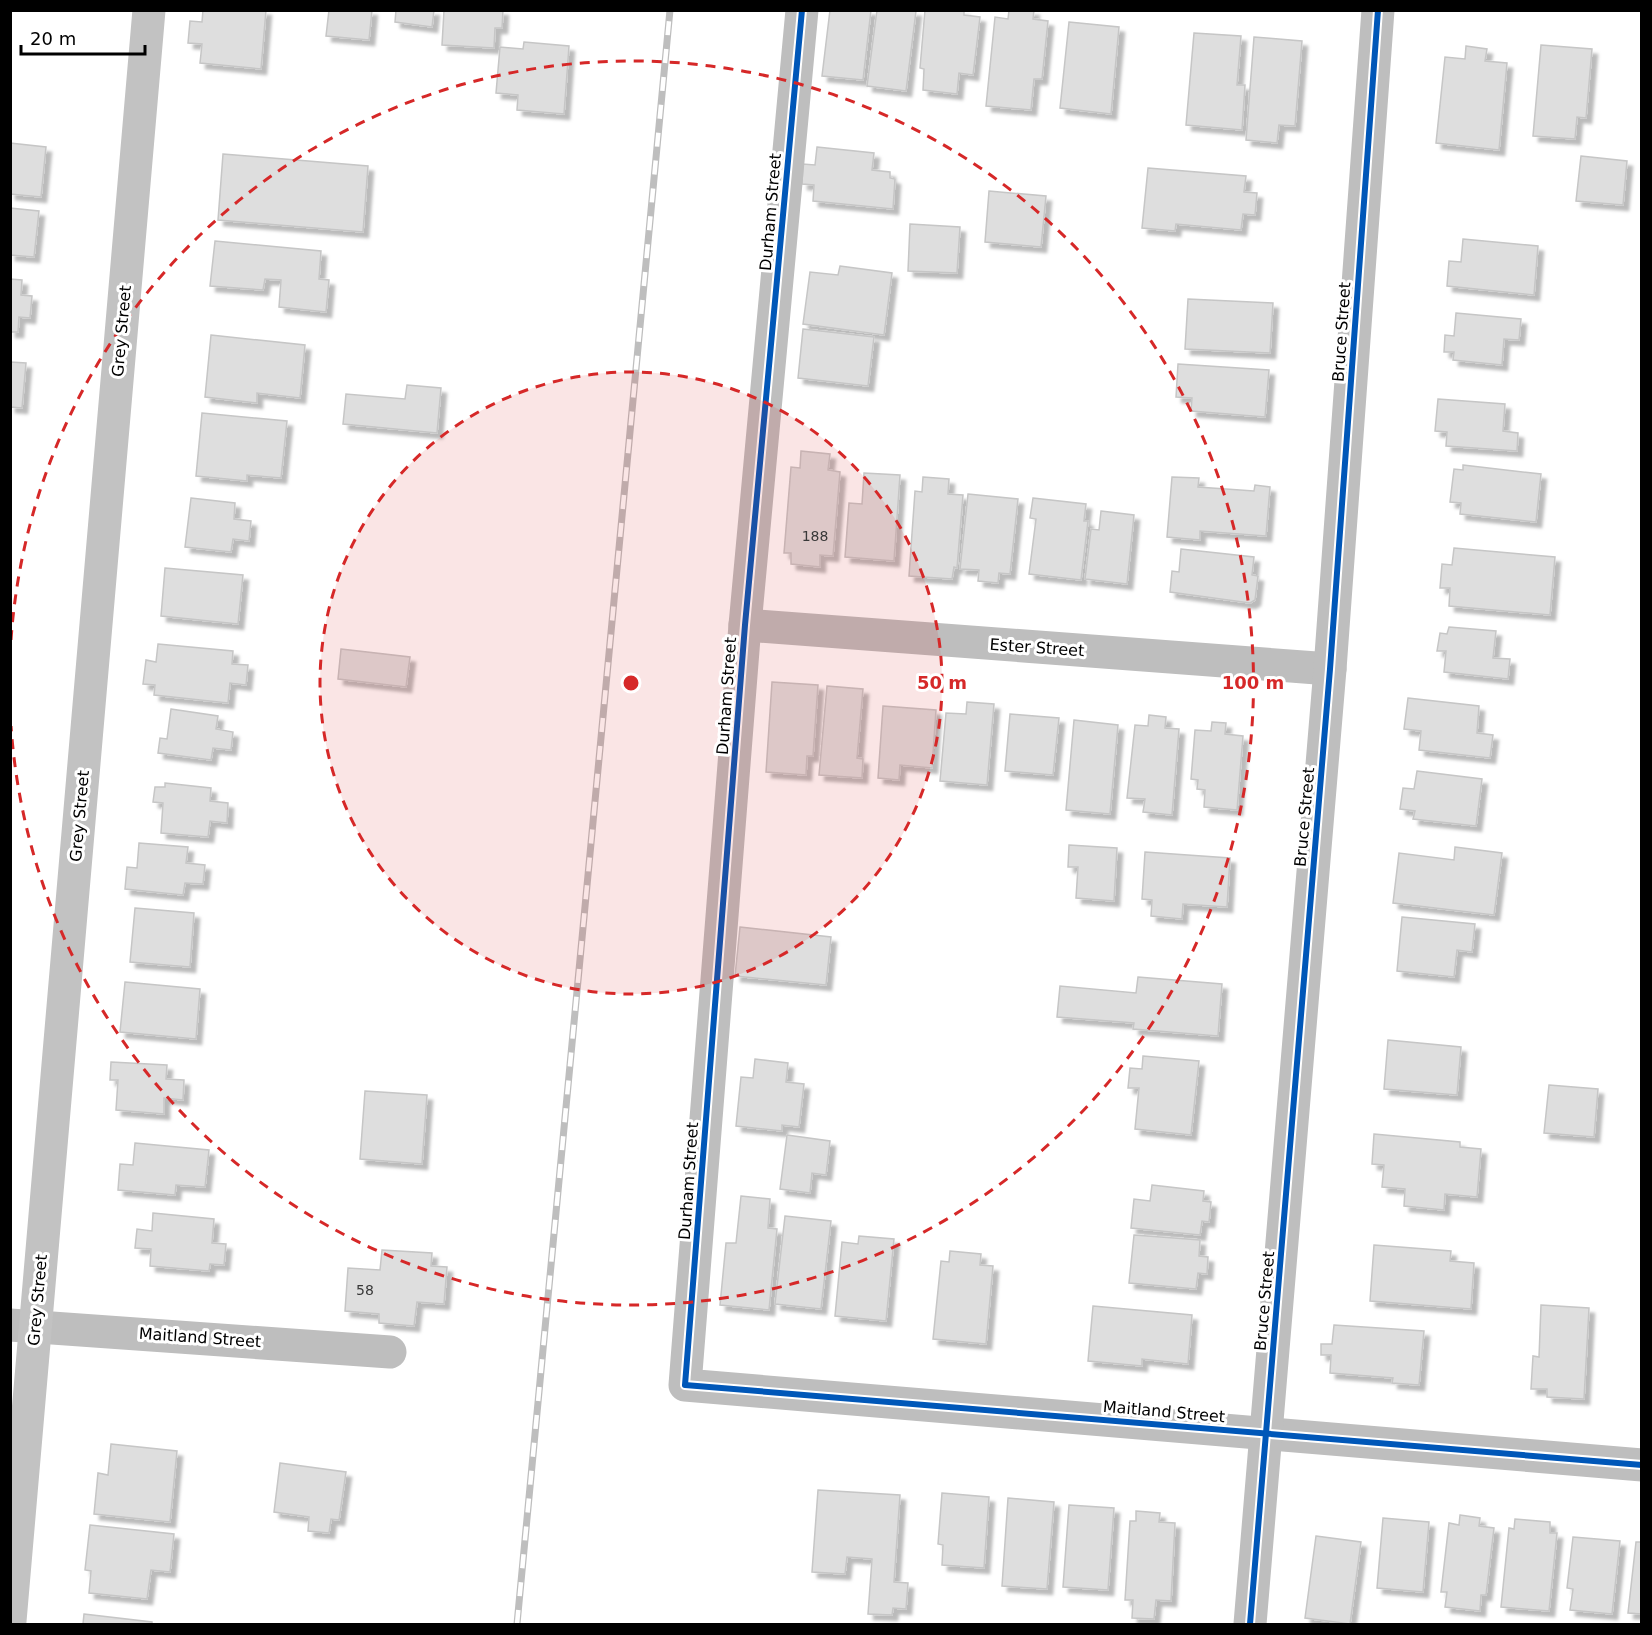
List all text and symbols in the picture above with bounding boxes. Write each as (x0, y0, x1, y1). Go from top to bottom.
scale bar (21, 18, 146, 56)
text: 20 m (30, 28, 76, 49)
street label: Durham Street (756, 152, 785, 272)
street label: Bruce Street (1329, 281, 1354, 383)
street label: Grey Street (108, 285, 135, 378)
house number: 188 (802, 528, 828, 544)
street label: Ester Street (989, 635, 1085, 660)
street label: Durham Street (713, 637, 740, 756)
text: 50 m (917, 672, 967, 693)
text: 100 m (1222, 672, 1284, 693)
centre of rings (621, 673, 641, 693)
street label: Bruce Street (1291, 766, 1318, 868)
street label: Grey Street (66, 770, 93, 863)
street label: Durham Street (675, 1122, 702, 1241)
street label: Bruce Street (1251, 1250, 1278, 1352)
street label: Grey Street (24, 1254, 51, 1347)
house number: 58 (356, 1282, 374, 1298)
street label: Maitland Street (138, 1324, 262, 1351)
street label: Maitland Street (1102, 1397, 1226, 1426)

